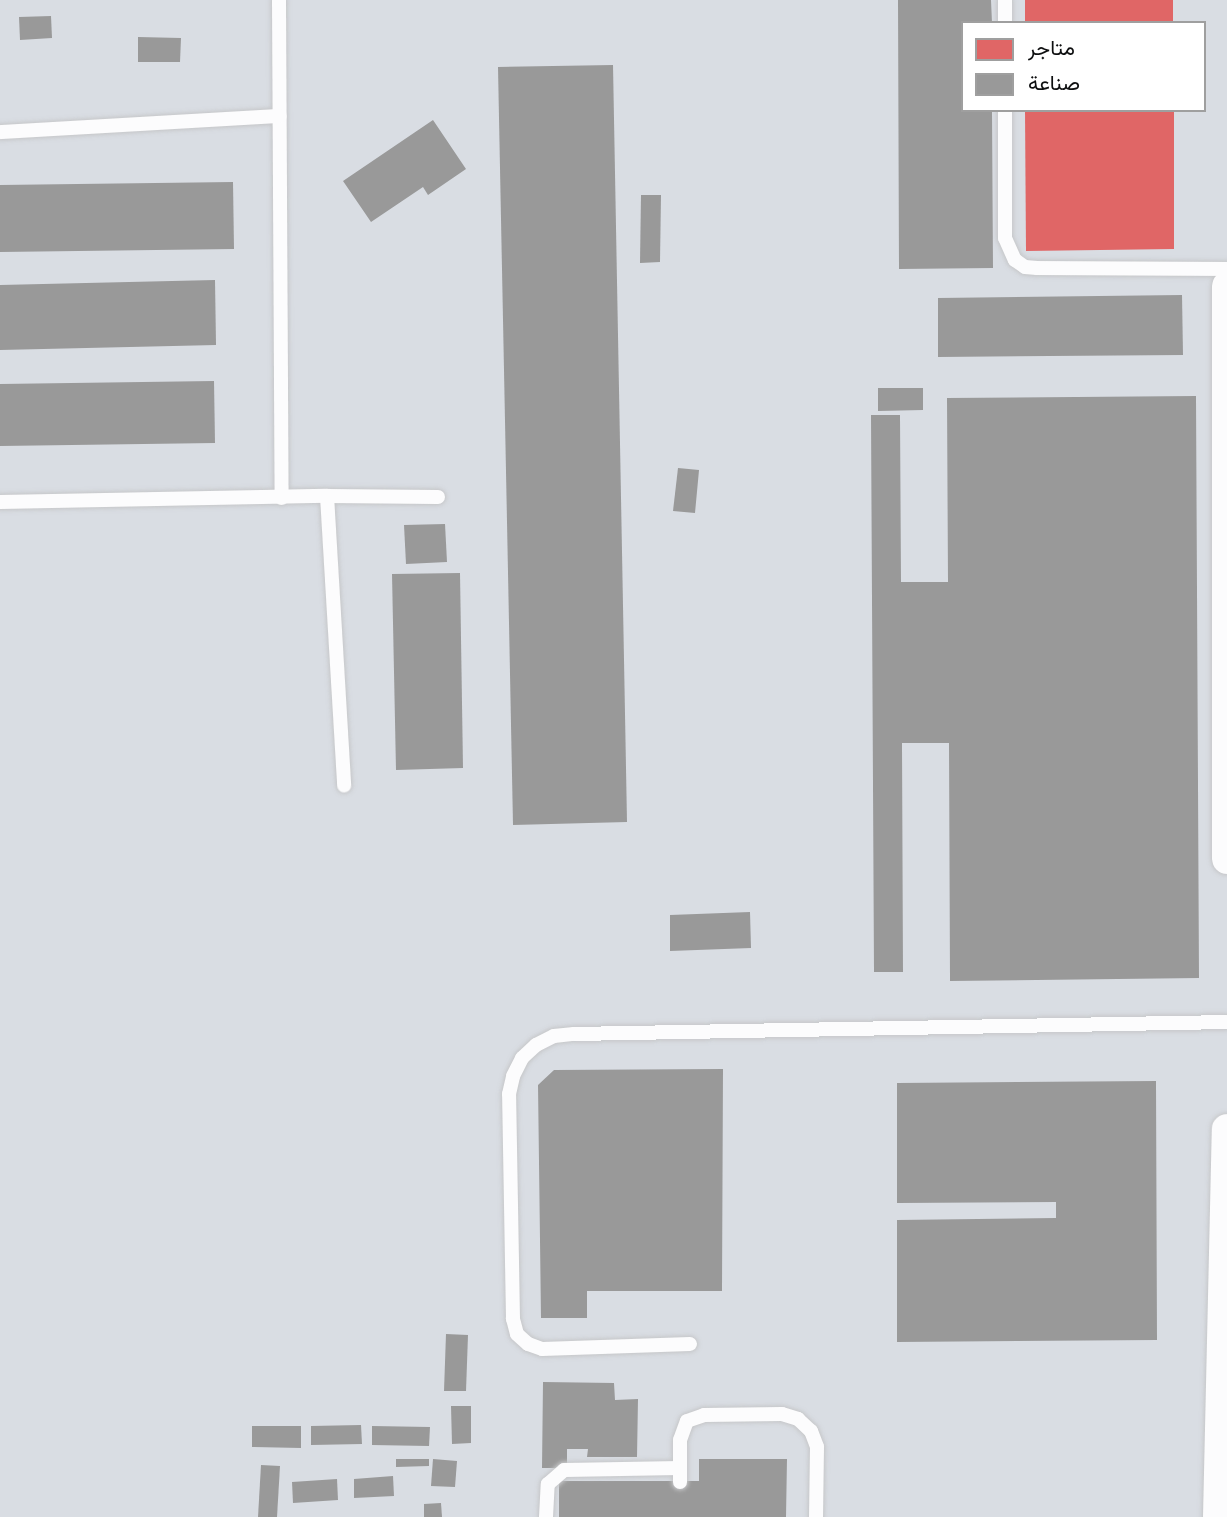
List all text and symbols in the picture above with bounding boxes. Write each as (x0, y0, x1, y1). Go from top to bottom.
legend (961, 21, 1206, 112)
text: متاجر (1028, 33, 1075, 61)
text: صناعة (1028, 68, 1080, 96)

